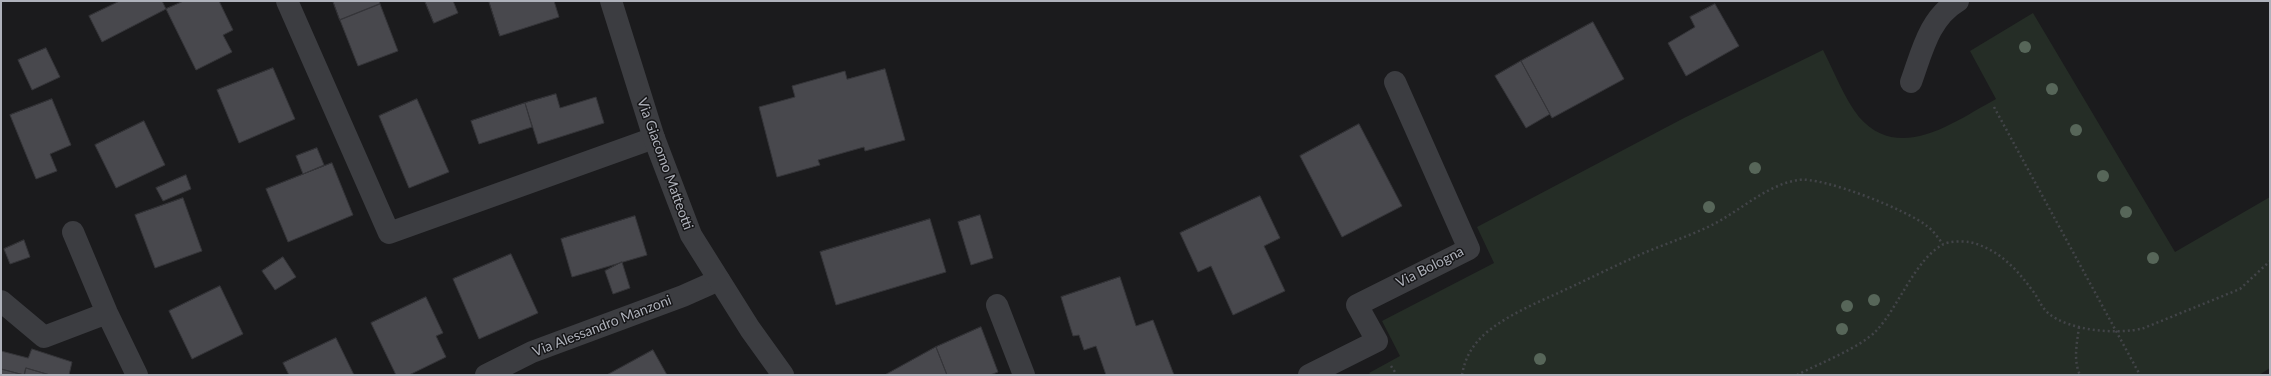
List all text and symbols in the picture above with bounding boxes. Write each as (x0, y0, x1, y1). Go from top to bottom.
street label: Via Giacomo Matteotti (633, 96, 697, 232)
street label: Via Bologna (1393, 243, 1467, 291)
street label: Via Alessandro Manzoni (530, 292, 674, 360)

